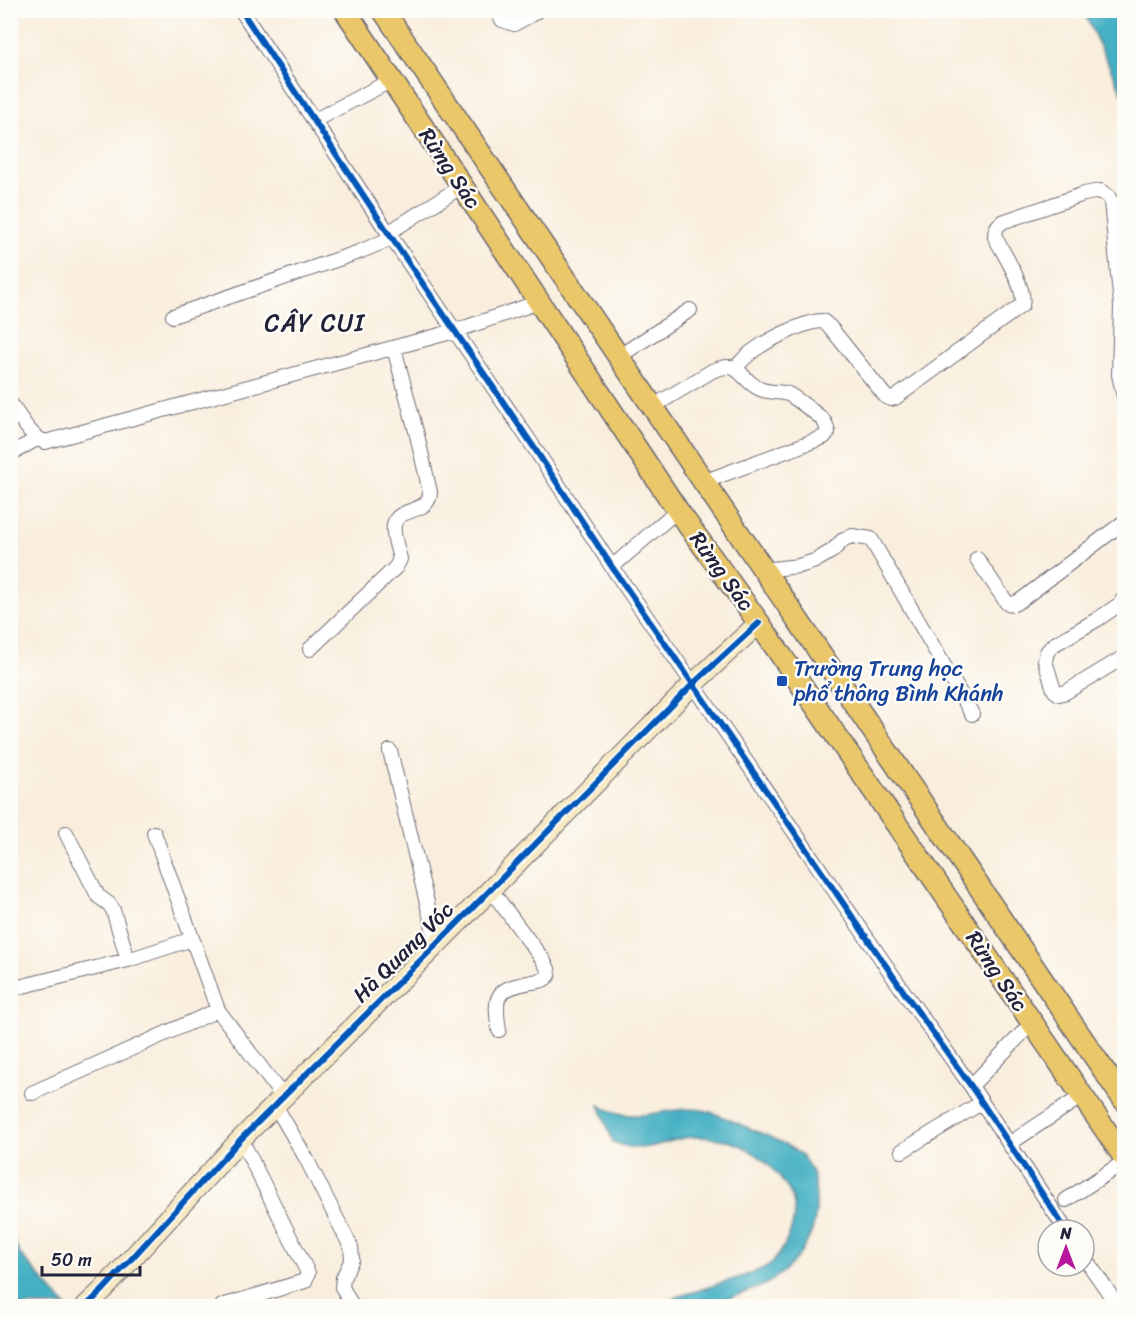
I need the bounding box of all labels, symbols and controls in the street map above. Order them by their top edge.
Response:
street label: Rừng Sác [408,119,492,217]
district label: CÂY CUI [264,302,366,344]
street label: Rừng Sác [679,522,765,620]
place label: Trường Trung học phổ thông Bình Khánh [793,649,1004,713]
marker: Trường Trung học phổ thông Bình Khánh [775,674,789,688]
street label: Hà Quang Vóc [343,892,463,1012]
street label: Rừng Sác [955,922,1039,1020]
north arrow [1036,1218,1096,1278]
text: N [1059,1219,1072,1248]
scale bar [42,1239,140,1277]
text: 50 m [51,1244,92,1276]

